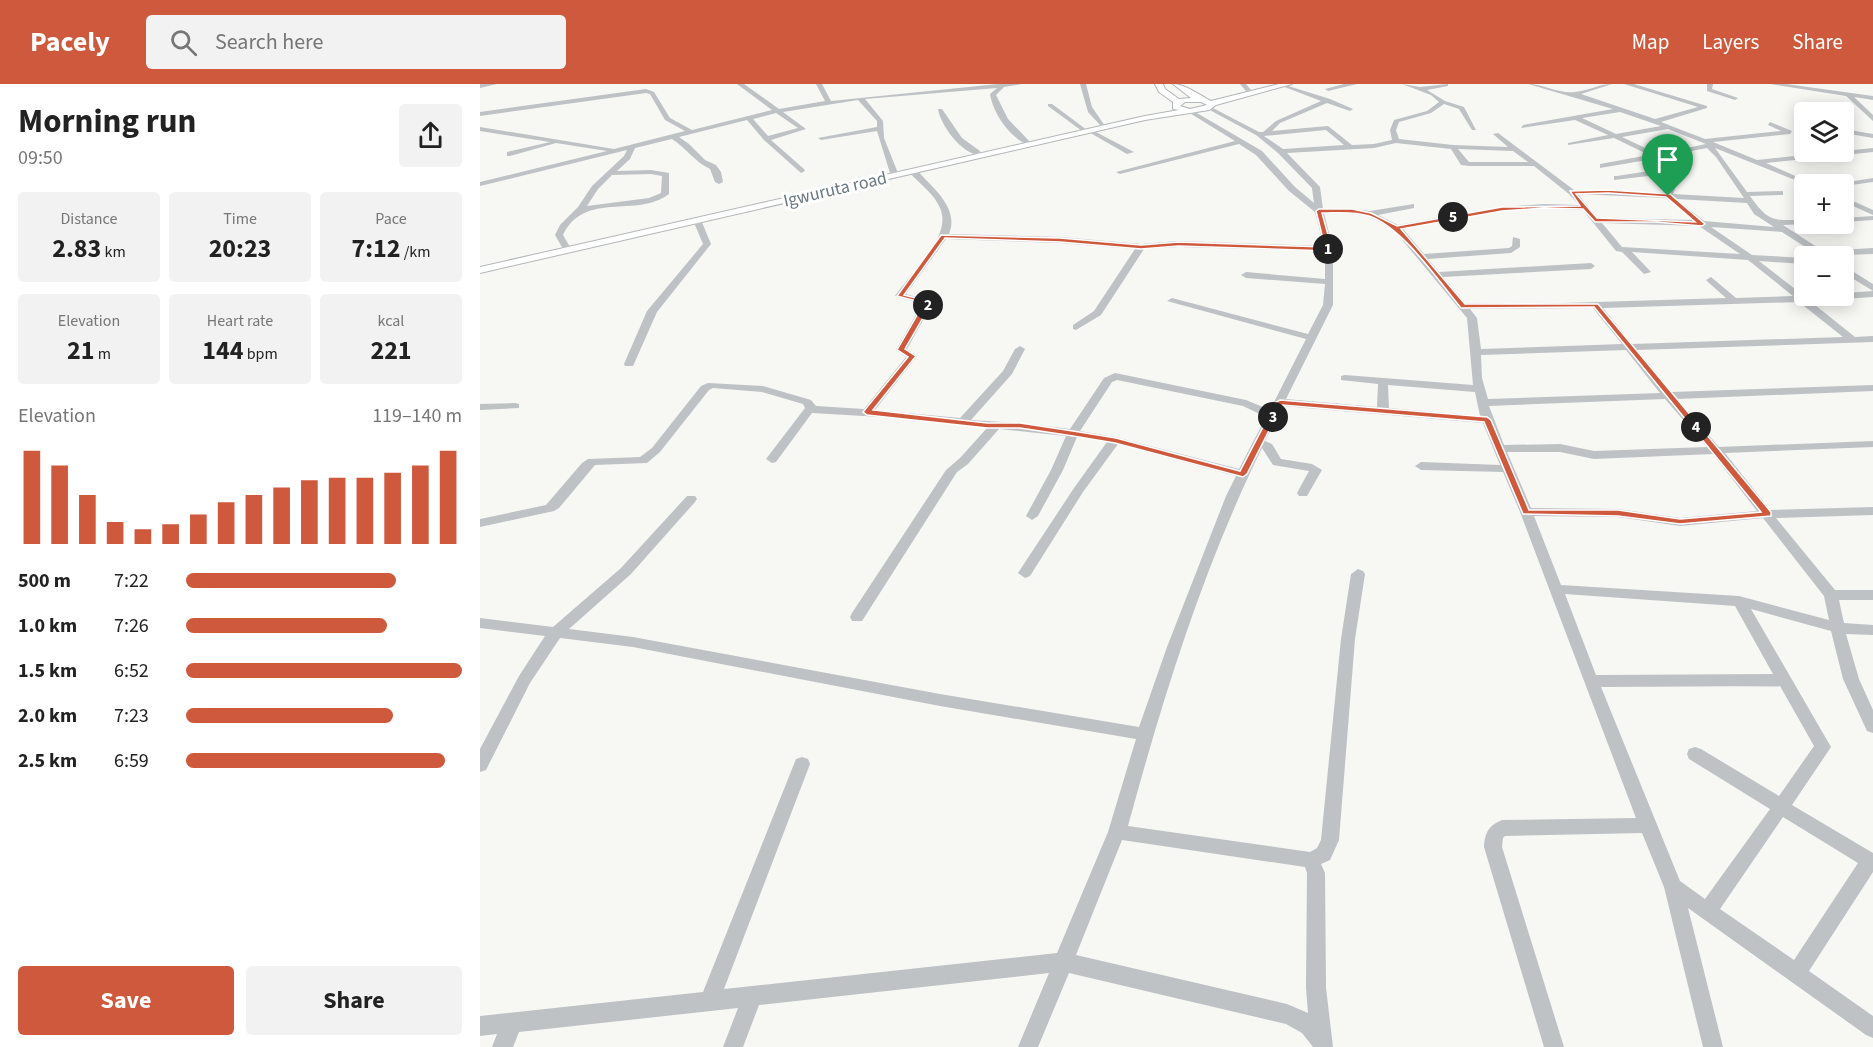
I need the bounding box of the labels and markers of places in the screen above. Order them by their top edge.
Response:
pin [1642,134,1693,196]
pin: 5 [1438,202,1468,232]
pin: 1 [1313,234,1343,264]
pin: 2 [913,290,943,320]
pin: 3 [1258,402,1288,432]
pin: 4 [1681,412,1711,442]

